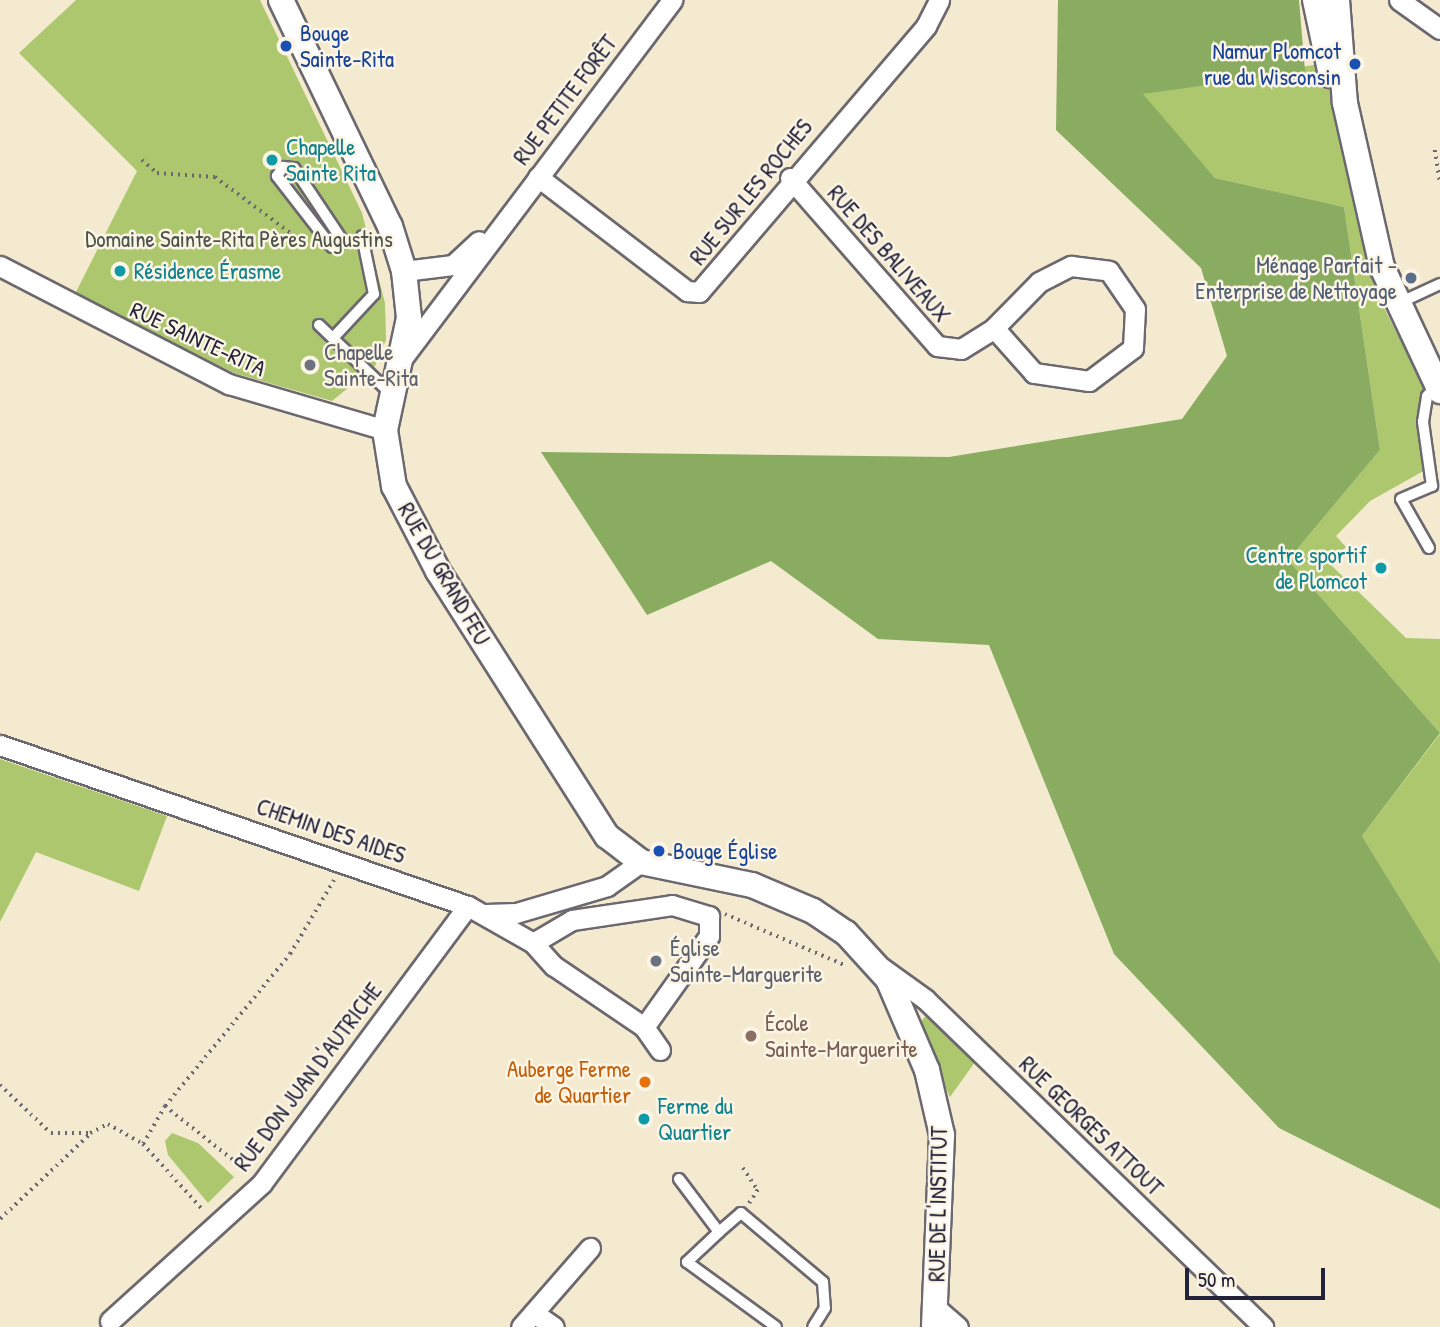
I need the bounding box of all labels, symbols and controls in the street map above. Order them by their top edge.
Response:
place label: Bouge Sainte-Rita [300,19,394,73]
street label: RUE PETITE FORÊT [507,30,623,170]
place label: Namur Plomcot rue du Wisconsin [1204,37,1341,91]
marker: Bouge Sainte-Rita [278,38,294,54]
marker: Namur Plomcot rue du Wisconsin [1347,56,1363,72]
street label: RUE SUR LES ROCHES [684,114,818,270]
place label: Chapelle Sainte Rita [286,133,376,187]
marker: Chapelle Sainte Rita [264,152,280,168]
street label: RUE DES BALIVEAUX [822,180,956,328]
park label: Domaine Sainte-Rita Pères Augustins [85,225,393,253]
place label: Ménage Parfait - Enterprise de Nettoyage [1195,251,1397,305]
place label: Résidence Érasme [134,257,281,285]
marker: Résidence Érasme [112,263,128,279]
marker: Ménage Parfait - Enterprise de Nettoyage [1403,270,1419,286]
street label: RUE SAINTE-RITA [126,296,270,382]
place label: Chapelle Sainte-Rita [324,338,418,392]
marker: Chapelle Sainte-Rita [302,357,318,373]
street label: RUE DU GRAND FEU [392,498,496,650]
place label: Centre sportif de Plomcot [1245,541,1367,595]
marker: Centre sportif de Plomcot [1373,560,1389,576]
street label: CHEMIN DES AIDES [253,793,409,869]
place label: Bouge Église [673,837,777,865]
marker: Bouge Église [651,843,667,859]
place label: Église Sainte-Marguerite [670,934,823,988]
marker: Église Sainte-Marguerite [648,953,664,969]
street label: RUE DON JUAN D'AUTRICHE [228,977,388,1177]
place label: École Sainte-Marguerite [765,1009,918,1063]
marker: École Sainte-Marguerite [743,1028,759,1044]
street label: RUE GEORGES ATTOUT [1013,1050,1169,1202]
place label: Auberge Ferme de Quartier [507,1055,631,1109]
marker: Auberge Ferme de Quartier [637,1074,653,1090]
place label: Ferme du Quartier [658,1092,733,1146]
marker: Ferme du Quartier [636,1111,652,1127]
street label: RUE DE L'INSTITUT [923,1126,953,1282]
scale bar [1188,1254,1328,1298]
text: 50 m [1198,1265,1235,1294]

